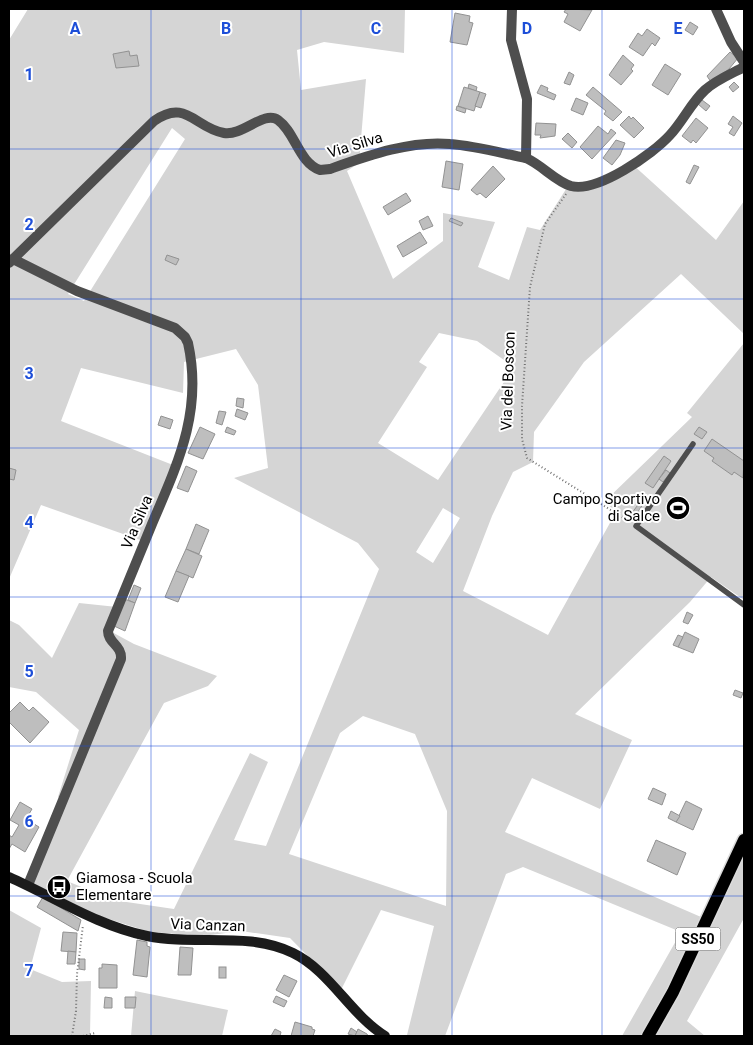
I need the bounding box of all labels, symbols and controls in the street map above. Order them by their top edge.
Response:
text: A [70,19,81,38]
text: B [221,19,231,38]
text: C [371,19,381,38]
text: D [522,19,532,38]
text: E [674,19,683,38]
text: 1 [24,65,34,84]
street label: Via Silva [325,128,385,162]
text: 2 [24,215,34,234]
street label: Via del Boscon [497,331,519,431]
text: 3 [24,364,34,383]
place label: Campo Sportivo di Salce [553,490,660,525]
street label: Via Silva [118,492,156,552]
sports icon: Campo Sportivo di Salce [665,495,691,521]
text: 4 [24,513,34,532]
text: 5 [24,662,34,681]
text: 6 [24,812,34,831]
place label: Giamosa - Scuola Elementare [76,869,193,904]
bus stop icon: Giamosa - Scuola Elementare [46,874,72,900]
street label: Via Canzan [170,915,246,935]
road number: SS50 [676,928,720,951]
text: 7 [24,961,34,980]

